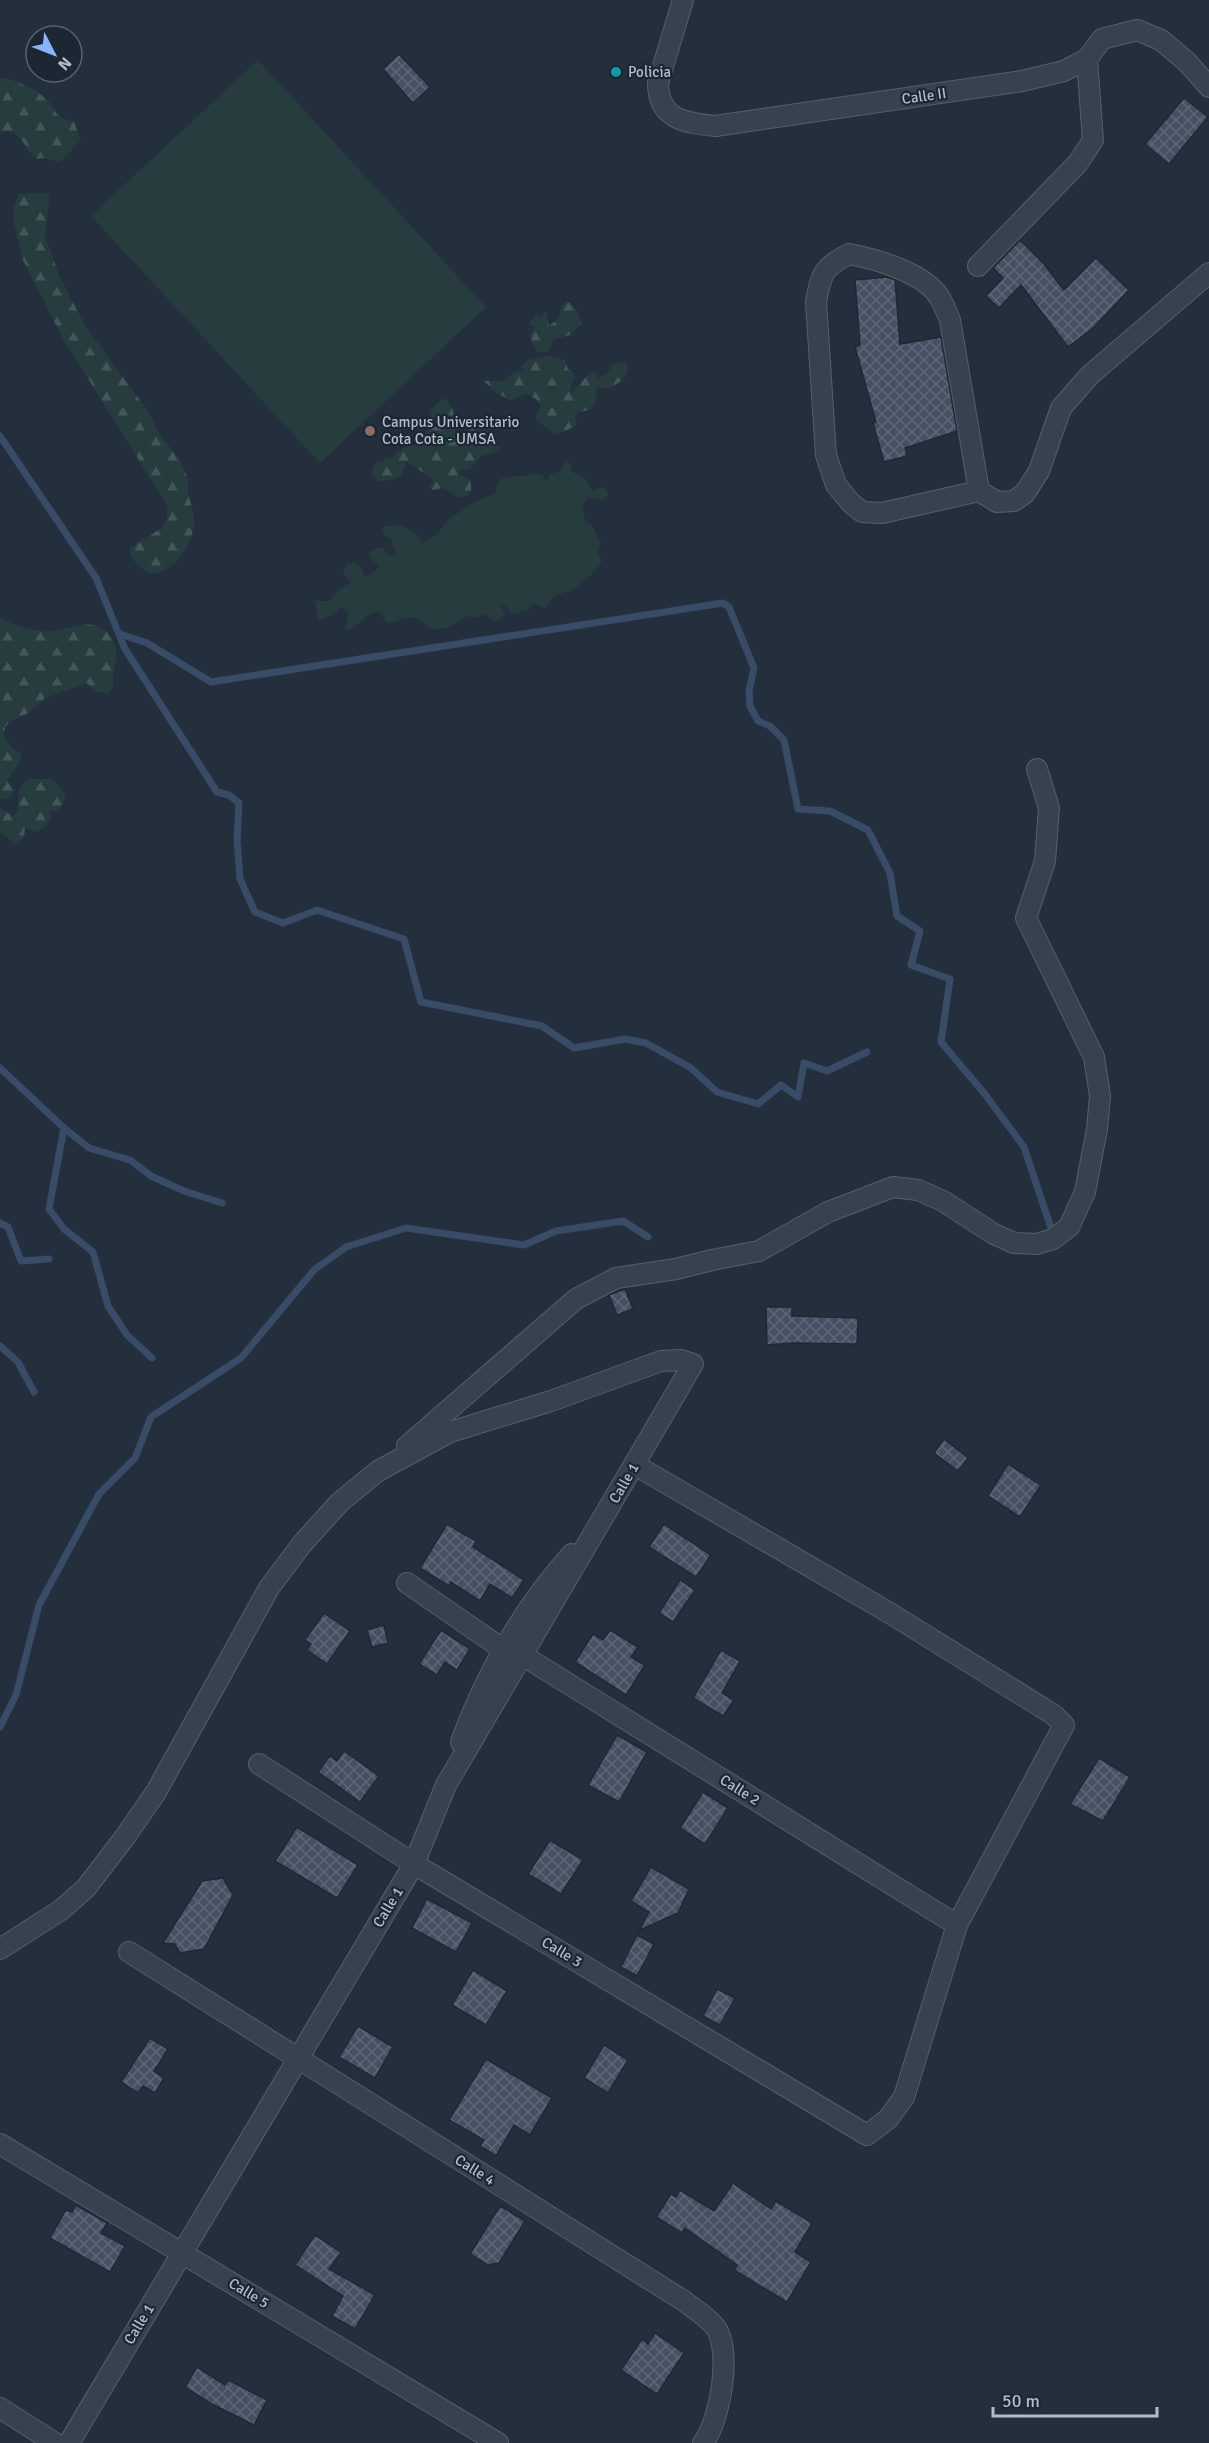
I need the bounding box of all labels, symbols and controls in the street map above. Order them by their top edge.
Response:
north arrow [24,24,84,84]
text: N [53,53,76,74]
place label: Policia [628,63,671,81]
marker: Policia [609,65,623,79]
street label: Calle II [901,84,947,108]
place label: Campus Universitario Cota Cota - UMSA [382,413,520,448]
marker: Campus Universitario Cota Cota - UMSA [363,424,377,438]
street label: Calle 1 [605,1459,643,1507]
street label: Calle 2 [717,1771,763,1809]
street label: Calle 1 [369,1884,407,1930]
street label: Calle 3 [539,1933,585,1971]
street label: Calle 4 [452,2151,498,2189]
street label: Calle 5 [226,2274,272,2312]
street label: Calle 1 [120,2301,158,2347]
scale bar [993,2380,1156,2418]
text: 50 m [1002,2390,1040,2412]

